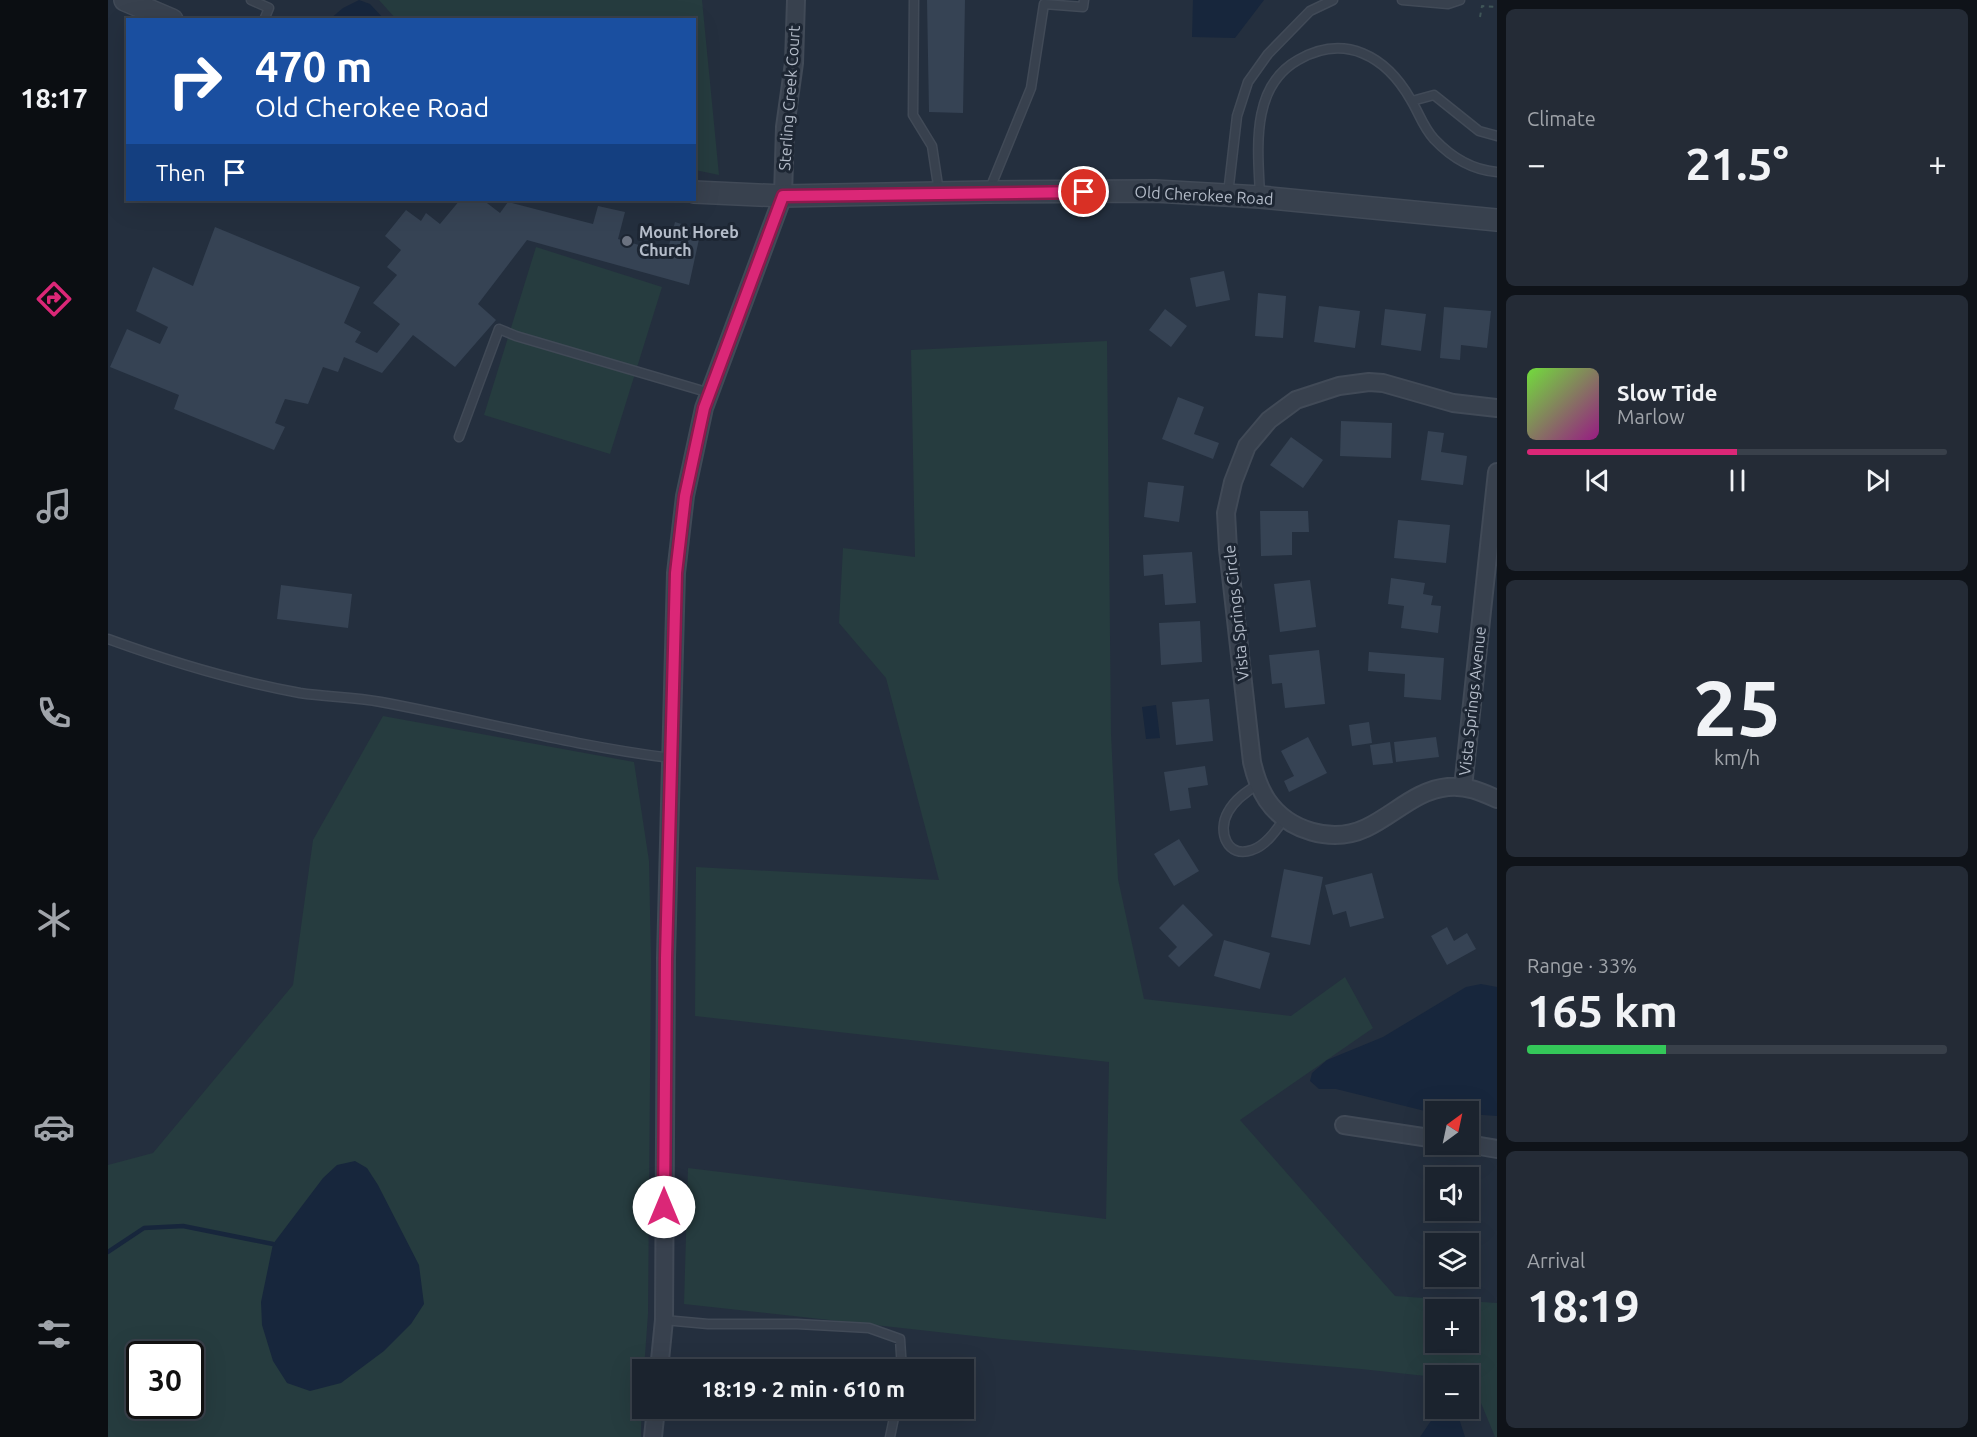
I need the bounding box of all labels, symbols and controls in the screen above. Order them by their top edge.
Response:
street label: Sterling Creek Court [775,24,803,171]
icon: right [156,42,234,120]
text: 470 m [255,43,372,90]
text: 18:17 [20,83,88,113]
text: Old Cherokee Road [255,92,489,122]
text: Climate [1527,107,1596,130]
text: 21.5° [1685,138,1789,189]
text: − [1527,145,1546,182]
text: + [1928,145,1947,182]
icon: arrive [218,156,251,189]
text: Then [156,160,206,185]
pin [1058,166,1109,217]
icon: arrive [1067,175,1100,208]
street label: Old Cherokee Road [1134,182,1274,208]
place label: Mount Horeb Church [639,223,739,259]
marker: Mount Horeb Church [620,234,634,248]
icon: directions [33,278,75,320]
text: Slow Tide [1617,380,1717,405]
text: Marlow [1617,405,1685,428]
icon: previous [1581,464,1614,497]
icon: pause [1721,464,1754,497]
icon: next [1861,464,1894,497]
icon: music [33,485,75,527]
street label: Vista Springs Circle [1220,544,1252,682]
street label: Vista Springs Avenue [1455,625,1489,777]
text: 25 [1693,663,1781,751]
icon: phone [33,692,75,734]
text: km/h [1714,746,1760,769]
icon: climate [33,899,75,941]
text: Range · 33% [1527,954,1637,977]
text: 165 km [1527,985,1678,1036]
north arrow [1425,1101,1479,1155]
map controls [1425,1101,1479,1419]
icon: car [33,1106,75,1148]
button: sound [1425,1167,1479,1221]
position arrow [632,1175,696,1239]
button: layers [1425,1233,1479,1287]
text: Arrival [1527,1249,1585,1272]
text: 18:19 [1527,1280,1640,1331]
button: + [1425,1299,1479,1353]
icon: filters [33,1313,75,1355]
speed limit sign: 30 [126,1341,204,1419]
button: − [1425,1365,1479,1419]
text: 18:19 · 2 min · 610 m [701,1376,905,1401]

